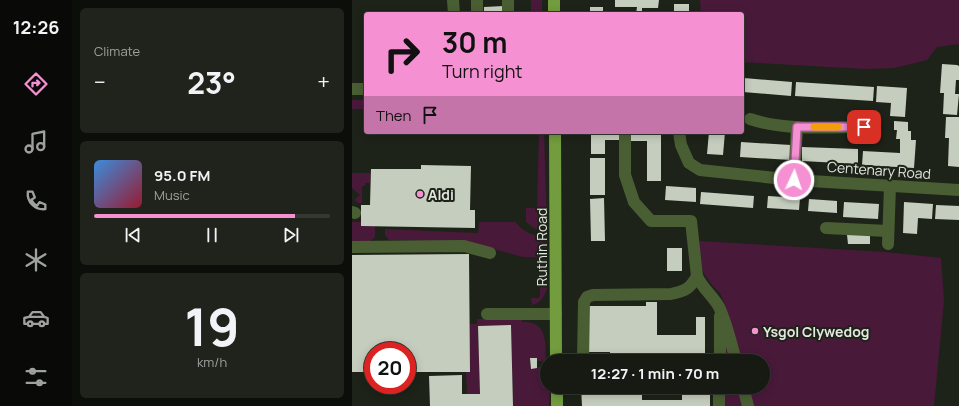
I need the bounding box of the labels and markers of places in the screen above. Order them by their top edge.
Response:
pin [847,110,881,144]
place label: Aldi [428,185,454,204]
marker: Aldi [415,189,425,199]
place label: Ysgol Clywedog [763,322,869,341]
marker: Ysgol Clywedog [750,326,760,336]

